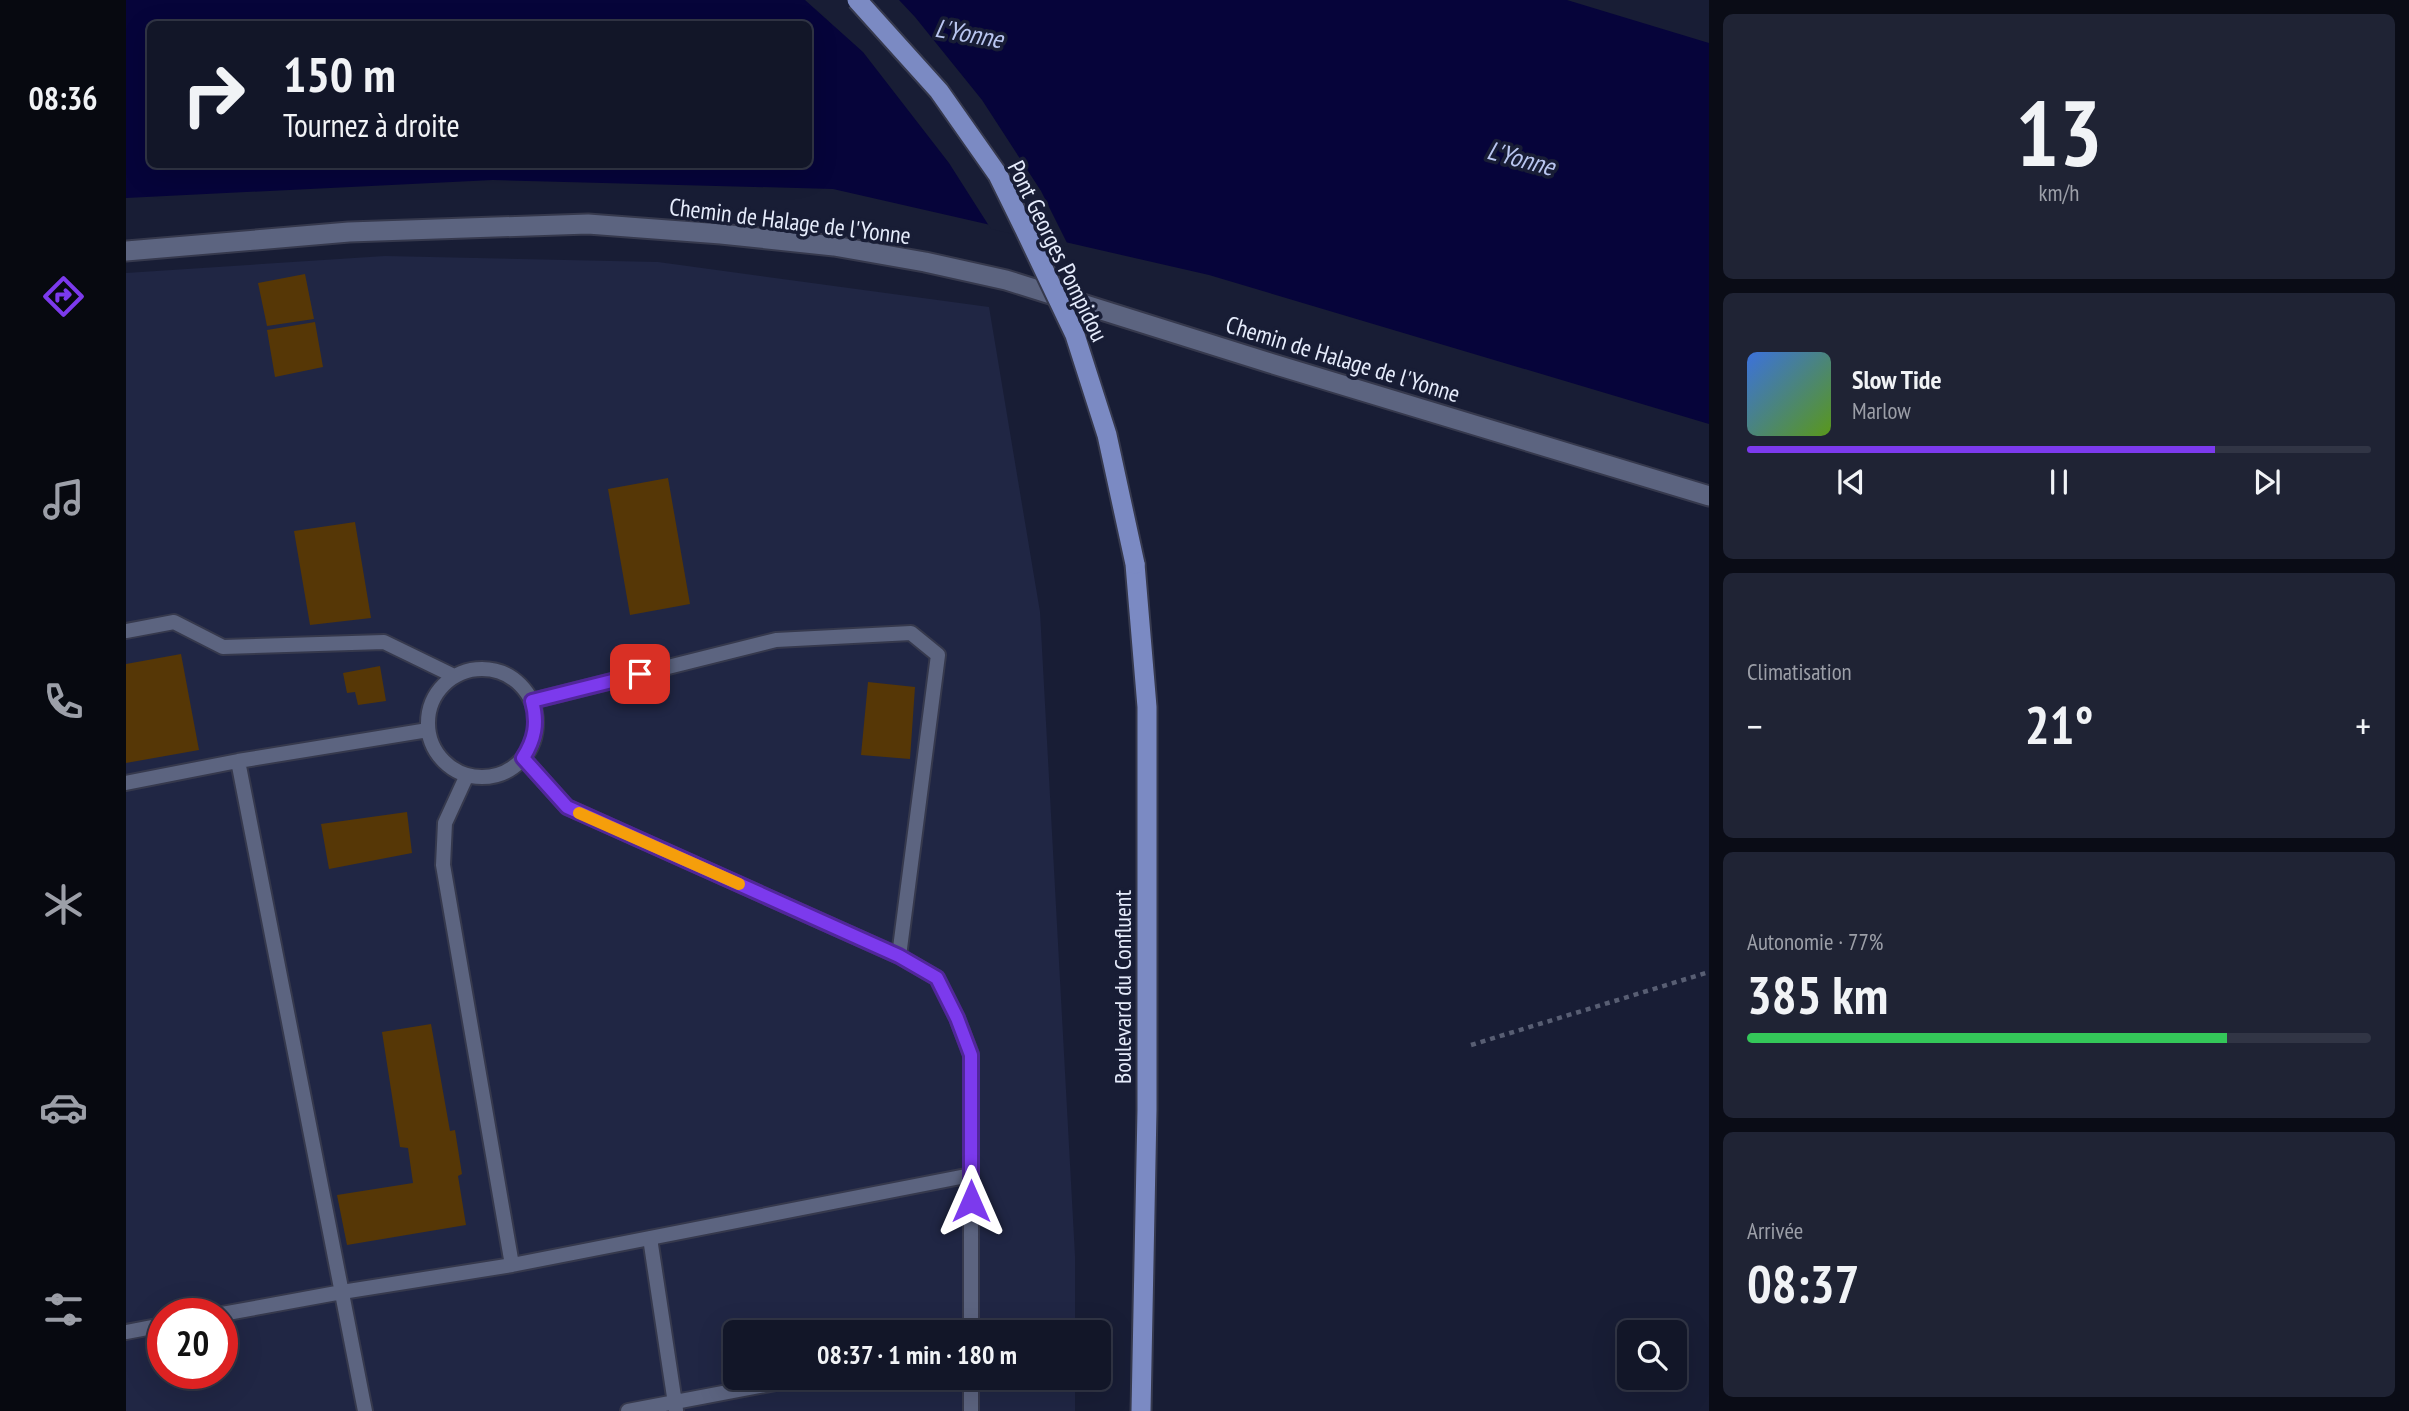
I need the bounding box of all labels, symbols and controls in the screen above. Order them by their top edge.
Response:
water label: L'Yonne [932,11,1008,56]
text: 150 m [283,42,396,106]
icon: right [168,49,259,140]
text: 13 [2016,73,2103,191]
text: 08:36 [28,77,98,119]
text: Tournez à droite [283,104,460,146]
water label: L'Yonne [1484,133,1560,183]
street label: Pont Georges Pompidou [1001,155,1115,347]
text: km/h [2039,178,2079,207]
street label: Chemin de Halage de l'Yonne [668,191,912,251]
icon: directions [39,272,88,321]
street label: Chemin de Halage de l'Yonne [1222,309,1464,409]
text: Slow Tide [1852,363,1942,396]
text: Marlow [1852,396,1911,425]
icon: previous [1832,463,1870,501]
icon: pause [2040,463,2078,501]
icon: next [2248,463,2286,501]
icon: music [39,475,88,524]
pin [610,644,670,704]
icon: arrive [621,655,659,693]
text: Climatisation [1747,657,1852,686]
icon: phone [39,677,88,726]
text: 21° [2025,691,2093,758]
text: − [1747,701,1763,750]
text: + [2355,701,2371,750]
icon: climate [39,880,88,929]
street label: Boulevard du Confluent [1107,890,1138,1084]
text: Autonomie · 77% [1747,927,1883,956]
text: 385 km [1747,961,1888,1028]
icon: car [39,1083,88,1132]
position arrow [934,1164,1008,1238]
text: Arrivée [1747,1216,1803,1245]
text: 08:37 [1747,1250,1859,1317]
icon: filters [39,1285,88,1334]
speed limit sign: 20 [147,1298,238,1389]
map controls [1617,1320,1687,1390]
button: search [1617,1320,1687,1390]
text: 08:37 · 1 min · 180 m [817,1338,1017,1371]

